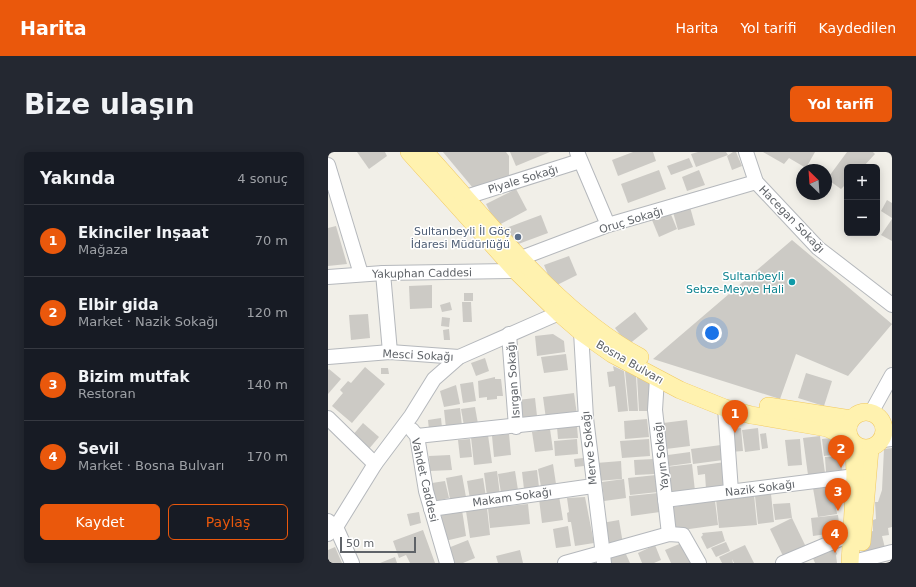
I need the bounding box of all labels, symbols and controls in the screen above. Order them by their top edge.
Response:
text: Harita [20,17,87,39]
text: Harita [676,20,718,36]
text: Yol tarifi [740,20,797,36]
text: Kaydedilen [819,20,896,36]
button: Yol tarifi [790,86,892,122]
text: Bize ulaşın [24,88,195,121]
street label: Piyale Sokağı [486,163,560,196]
north arrow [796,164,832,200]
map controls [844,164,880,236]
button: + [844,164,880,200]
text: Yakında [40,168,115,188]
text: 4 sonuç [237,171,288,186]
street label: Hacegan Sokağı [756,183,827,256]
button: − [844,200,880,236]
street label: Oruç Sokağı [598,205,665,236]
text: Ekinciler Inşaat [78,224,209,242]
place label: Sultanbeyli İl Göç İdaresi Müdürlüğü [411,225,510,251]
marker: Sultanbeyli İl Göç İdaresi Müdürlüğü [513,232,523,242]
text: 1 [48,233,58,248]
text: 70 m [255,233,288,248]
text: Mağaza [78,242,128,257]
street label: Yakuphan Caddesi [371,266,472,281]
place label: Sultanbeyli Sebze-Meyve Hali [686,270,784,296]
marker: Sultanbeyli Sebze-Meyve Hali [787,277,797,287]
text: Elbir gida [78,296,159,314]
text: 2 [48,305,58,320]
text: 120 m [246,305,288,320]
text: Market · Nazik Sokağı [78,314,218,329]
your location [702,323,722,343]
street label: Bosna Bulvarı [594,338,666,387]
street label: Isırgan Sokağı [504,341,523,419]
street label: Mesci Sokağı [382,347,454,364]
text: Bizim mutfak [78,368,189,386]
text: 3 [48,377,58,392]
text: 140 m [246,377,288,392]
text: Restoran [78,386,136,401]
pin: 1 [722,400,748,433]
street label: Merve Sokağı [579,410,600,486]
street label: Yayın Sokağı [651,421,672,492]
pin: 2 [828,435,854,468]
street label: Vahdet Caddesi [409,437,441,523]
text: Sevil [78,440,119,458]
text: 4 [48,449,58,464]
text: 170 m [246,449,288,464]
text: Market · Bosna Bulvarı [78,458,224,473]
street label: Nazik Sokağı [724,478,796,499]
pin: 3 [825,478,851,511]
street label: Makam Sokağı [472,485,553,510]
button: Kaydet [40,504,160,540]
button: Paylaş [168,504,288,540]
pin: 4 [822,520,848,553]
scale bar [340,535,416,554]
text: 50 m [346,537,374,550]

